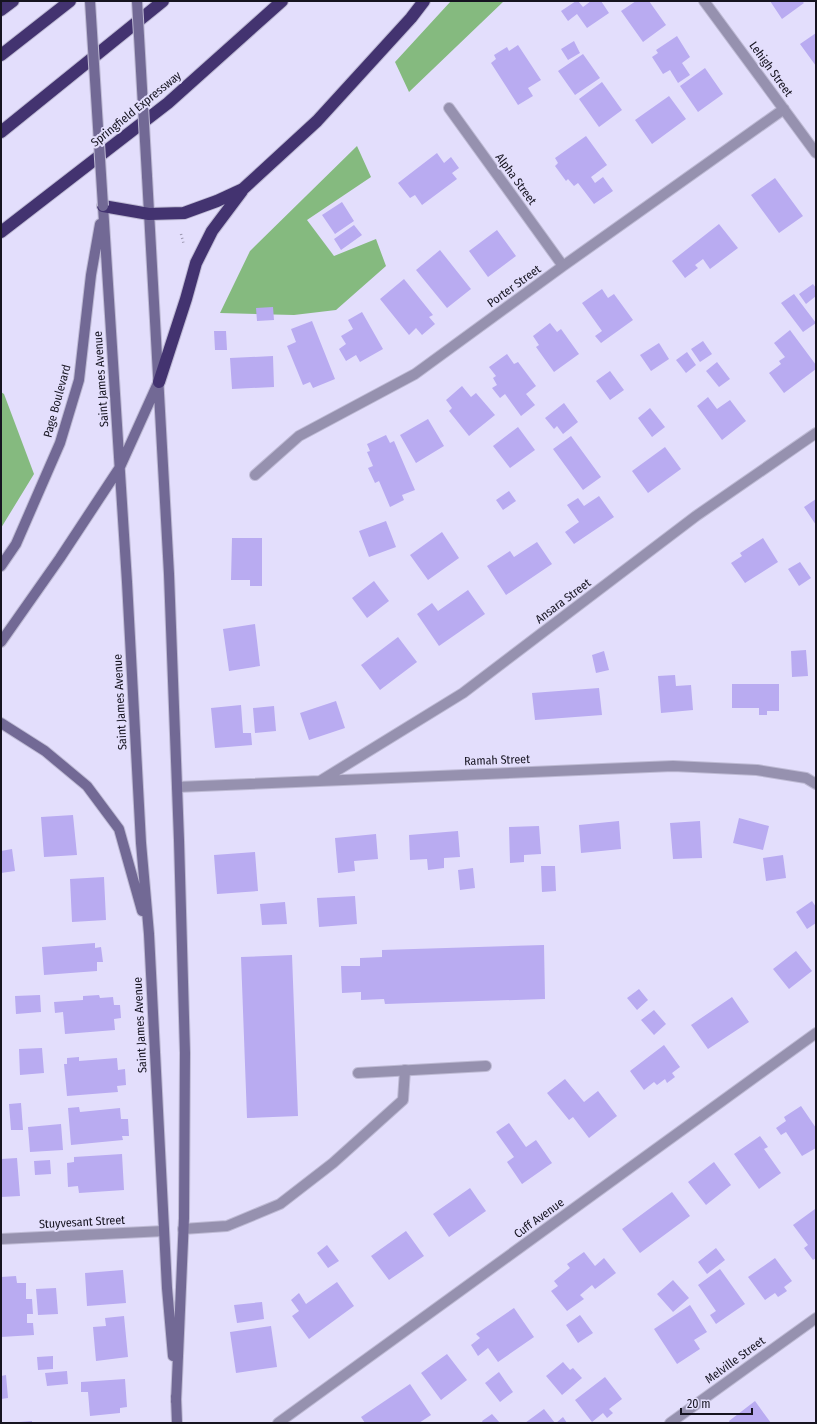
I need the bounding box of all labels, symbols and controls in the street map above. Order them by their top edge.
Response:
street label: Lehigh Street [746,39,796,99]
street label: Springfield Expressway [88,68,184,150]
street label: Alpha Street [493,150,539,208]
street label: Porter Street [485,262,543,310]
street label: Saint James Avenue [91,330,111,427]
street label: Page Boulevard [41,363,73,439]
street label: Ansara Street [533,576,593,626]
street label: Saint James Avenue [110,654,130,750]
street label: Ramah Street [464,752,530,768]
street label: Saint James Avenue [130,977,150,1073]
street label: Cuff Avenue [511,1195,567,1241]
street label: Stuyvesant Street [39,1213,125,1231]
street label: Melville Street [702,1334,768,1386]
scale bar [681,1390,752,1416]
text: 20 m [687,1397,711,1411]

